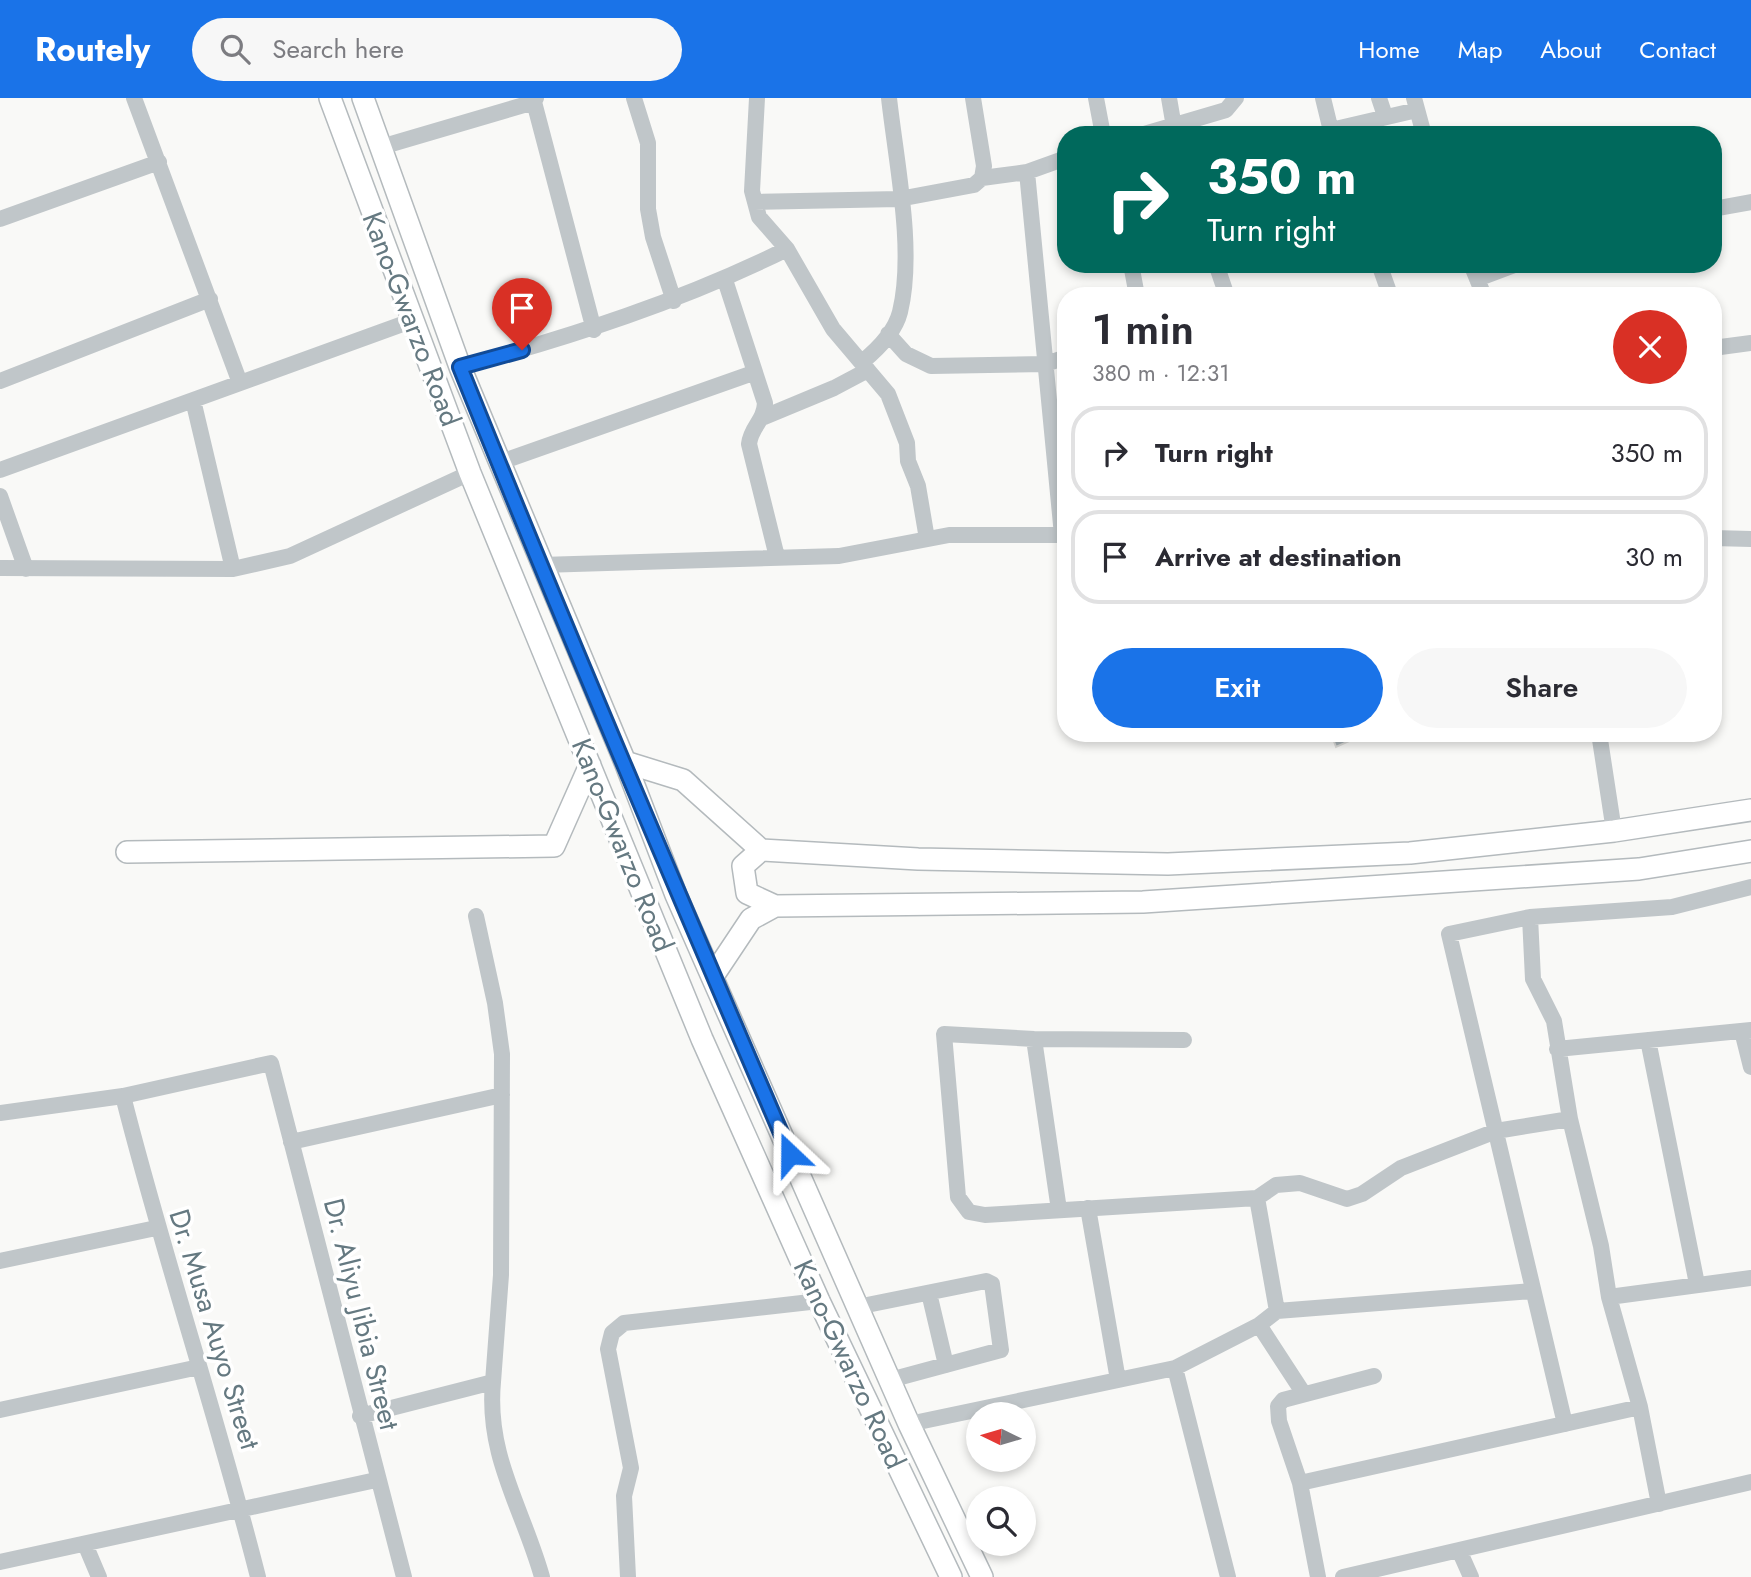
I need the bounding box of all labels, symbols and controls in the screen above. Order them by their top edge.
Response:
search box [192,18,682,81]
text: Routely [35,26,150,73]
icon: search [216,30,254,68]
text: Search here [272,30,404,68]
text: Home [1358,32,1420,67]
text: Map [1458,32,1502,67]
text: About [1540,32,1601,67]
text: Contact [1639,32,1716,67]
text: 350 m [1207,142,1356,212]
icon: right [1092,154,1183,245]
street label: Kano-Gwarzo Road [352,206,471,432]
text: Turn right [1207,207,1336,253]
pin [492,278,552,350]
icon: arrive [503,289,541,327]
text: 1 min [1092,299,1194,360]
button: close [1613,310,1687,384]
text: 380 m · 12:31 [1092,356,1230,390]
icon: right [1096,434,1134,472]
text: Turn right [1155,434,1273,472]
text: 350 m [1610,434,1683,472]
icon: arrive [1096,538,1134,576]
text: Arrive at destination [1155,538,1402,576]
text: 30 m [1625,538,1683,576]
button: Exit [1092,648,1383,728]
button: Share [1397,648,1687,728]
street label: Kano-Gwarzo Road [561,732,684,958]
position arrow [753,1117,827,1191]
street label: Dr. Aliyu Jibia Street [313,1194,410,1434]
street label: Dr. Musa Auyo Street [158,1204,271,1455]
street label: Kano-Gwarzo Road [783,1253,916,1476]
north arrow [966,1402,1036,1472]
map controls [966,1402,1036,1556]
button: search [966,1486,1036,1556]

